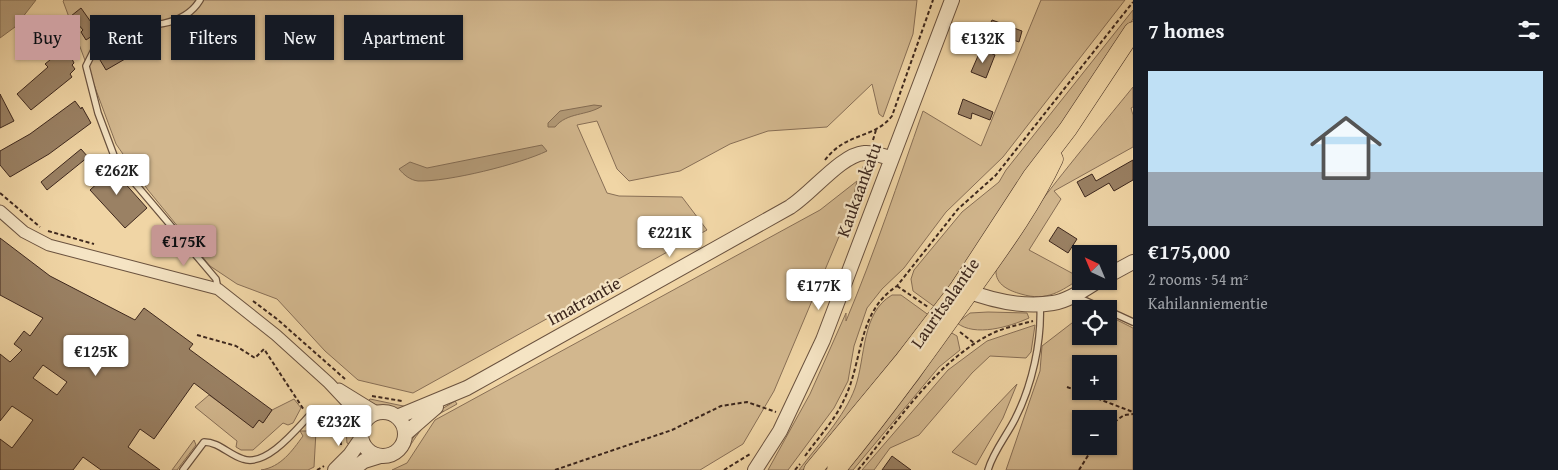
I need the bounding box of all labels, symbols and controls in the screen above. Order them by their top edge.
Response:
chip: Buy [15,15,80,60]
chip: Rent [90,15,161,60]
chip: Filters [171,15,255,60]
chip: New [265,15,334,60]
chip: Apartment [344,15,463,60]
text: 7 homes [1148,15,1224,46]
icon: filters [1515,16,1543,44]
pin: €132K [948,22,1018,64]
text: €132K [961,26,1005,50]
icon: home [1301,103,1391,193]
street label: Kaukaankatu [829,138,888,241]
pin: €262K [82,154,152,196]
text: €262K [95,158,139,182]
pin: €221K [635,216,705,258]
text: €221K [648,220,692,244]
pin: €175K [149,224,219,267]
text: €175K [162,229,206,253]
text: €175,000 [1148,236,1230,267]
north arrow [1072,245,1118,290]
map controls [1072,245,1117,455]
street label: Lauritsalantie [903,252,986,353]
text: 2 rooms · 54 m² [1148,267,1248,291]
pin: €177K [784,268,854,311]
street label: Imatrantie [542,269,626,332]
text: €177K [797,273,841,297]
text: Kahilanniementie [1148,291,1268,315]
button: locate [1072,300,1117,345]
pin: €125K [61,334,131,377]
text: €125K [74,339,118,363]
button: + [1072,355,1117,400]
pin: €232K [304,404,374,447]
text: €232K [317,409,361,433]
button: − [1072,410,1117,455]

